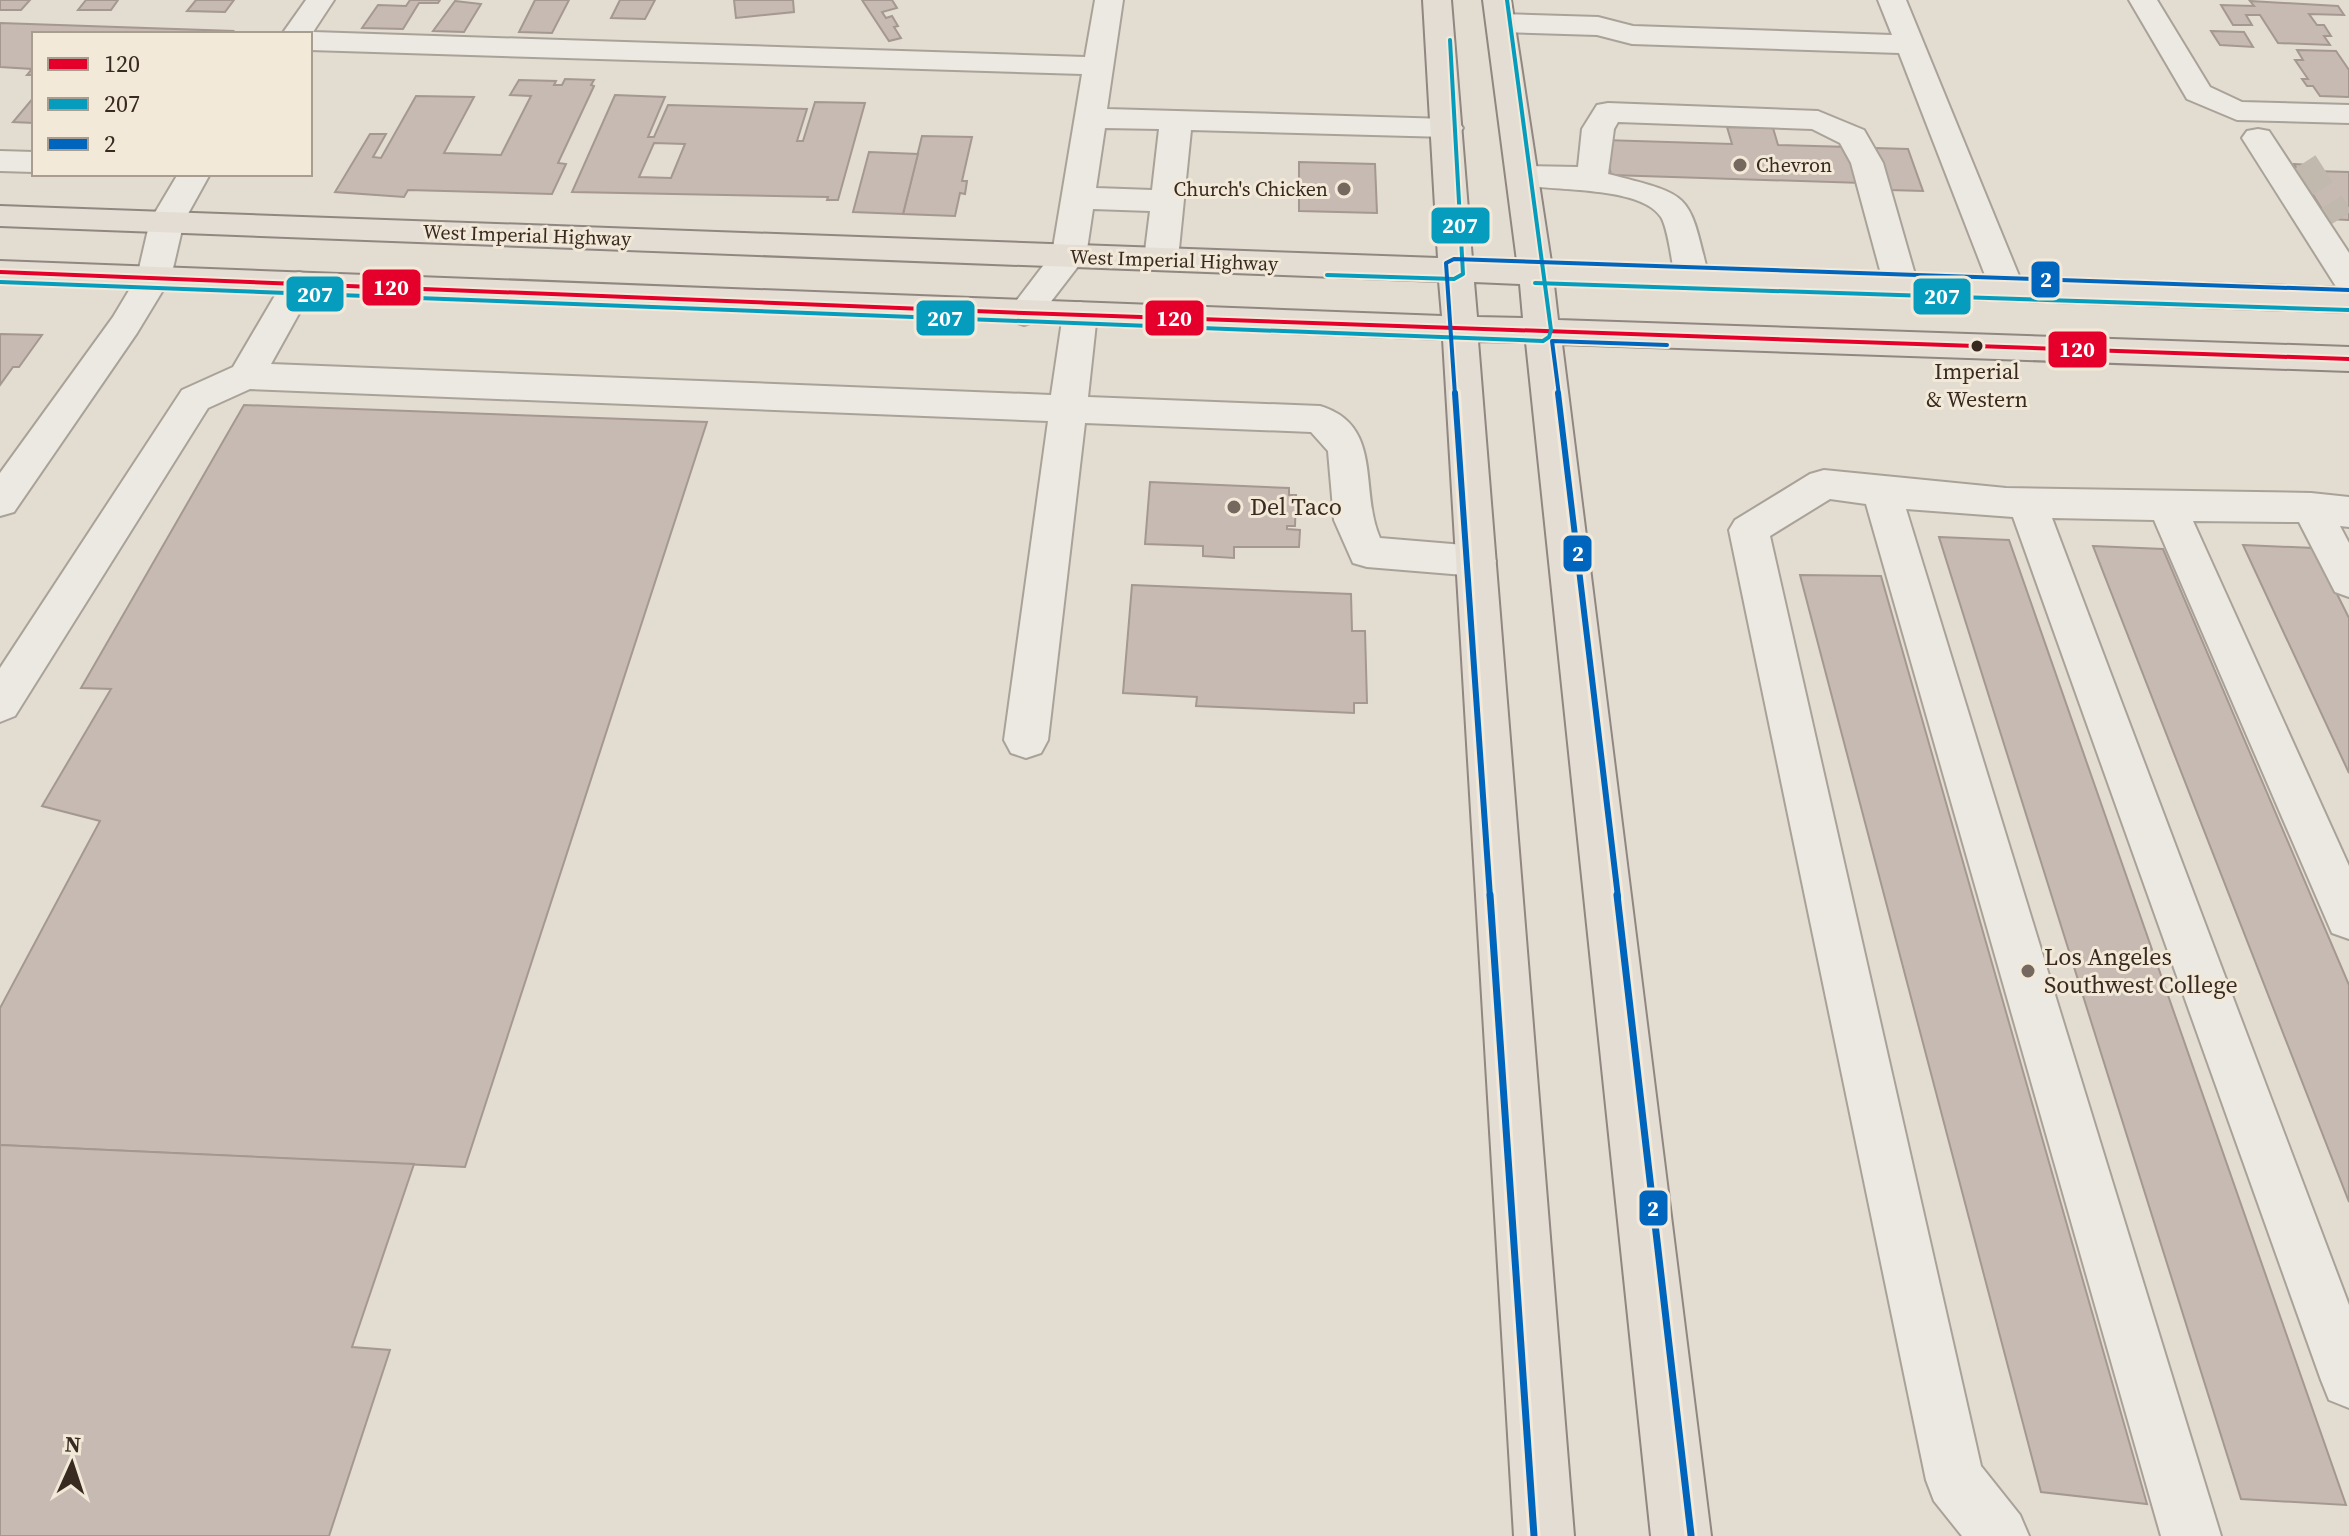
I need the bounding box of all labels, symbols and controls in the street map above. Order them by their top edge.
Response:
legend [32,32,312,176]
text: 120 [104,47,140,80]
text: 207 [104,87,140,120]
text: 2 [104,127,116,160]
place label: Chevron [1756,151,1832,179]
marker: Chevron [1731,156,1749,174]
place label: Church's Chicken [1174,175,1328,203]
marker: Church's Chicken [1335,180,1353,198]
line badge: 207 [1430,206,1491,245]
text: 207 [1442,210,1478,240]
street label: West Imperial Highway [422,217,632,253]
street label: West Imperial Highway [1069,242,1279,278]
line badge: 2 [2030,260,2061,299]
text: 2 [2040,264,2052,294]
line badge: 120 [361,268,422,307]
text: 120 [373,272,409,302]
line badge: 207 [285,275,345,313]
line badge: 207 [1912,277,1972,316]
text: 207 [297,279,333,309]
text: 207 [1924,281,1960,311]
line badge: 207 [915,299,976,337]
line badge: 120 [1144,299,1205,337]
text: 207 [927,303,963,333]
text: 120 [1156,303,1192,333]
line badge: 120 [2047,330,2108,369]
text: 120 [2059,334,2095,364]
marker: Imperial & Western [1969,338,1985,354]
place label: Imperial & Western [1926,356,2028,414]
place label: Del Taco [1250,490,1342,523]
marker: Del Taco [1225,498,1243,516]
line badge: 2 [1562,534,1593,573]
text: 2 [1572,538,1584,568]
place label: Los Angeles Southwest College [2044,940,2238,1001]
marker: Los Angeles Southwest College [2019,962,2037,980]
line badge: 2 [1638,1189,1669,1227]
text: 2 [1647,1193,1659,1223]
north arrow [32,1424,112,1504]
text: N [64,1429,82,1459]

